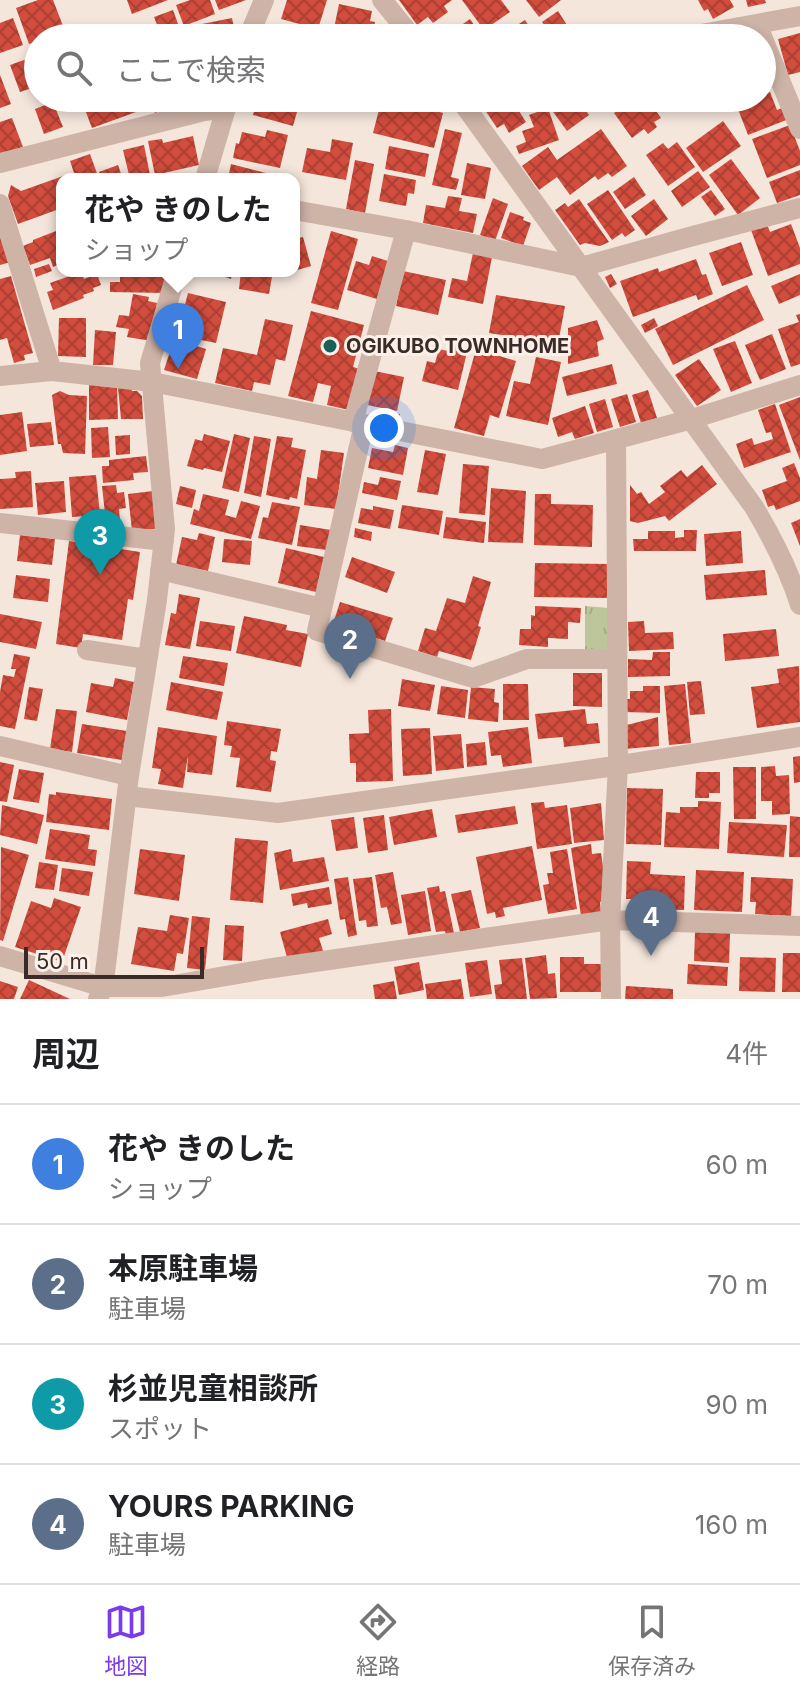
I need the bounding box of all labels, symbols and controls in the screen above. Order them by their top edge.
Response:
search box [24,24,776,112]
icon: search [52,46,96,90]
text: ここで検索 [116,52,266,88]
popup [56,173,300,277]
text: 花や きのした [84,191,272,227]
text: ショップ [84,234,188,265]
pin: 1 [152,303,204,369]
place label: OGIKUBO TOWNHOME [346,334,569,358]
marker: OGIKUBO TOWNHOME [321,337,339,355]
your location [364,408,404,448]
pin: 3 [74,509,126,575]
pin: 2 [324,613,376,679]
pin: 4 [625,890,677,956]
scale bar [24,943,204,979]
text: 50 m [36,948,89,974]
text: 周辺 [32,1033,100,1074]
text: 4件 [725,1038,768,1069]
text: 花や きのした [108,1130,295,1166]
text: 1 [52,1149,64,1180]
text: 60 m [705,1149,768,1180]
text: ショップ [108,1173,212,1204]
text: 本原駐車場 [108,1250,258,1286]
text: 2 [50,1269,66,1300]
text: 70 m [707,1269,768,1300]
text: 駐車場 [108,1293,186,1324]
text: 杉並児童相談所 [108,1370,318,1406]
text: 3 [50,1389,66,1420]
text: 90 m [705,1389,768,1420]
text: スポット [108,1413,212,1444]
text: YOURS PARKING [108,1488,355,1524]
text: 4 [49,1509,67,1540]
text: 160 m [695,1509,768,1540]
text: 駐車場 [108,1529,186,1560]
tab: 地図 [104,1600,148,1680]
tab: 経路 [356,1600,400,1680]
tab: 保存済み [608,1600,696,1680]

